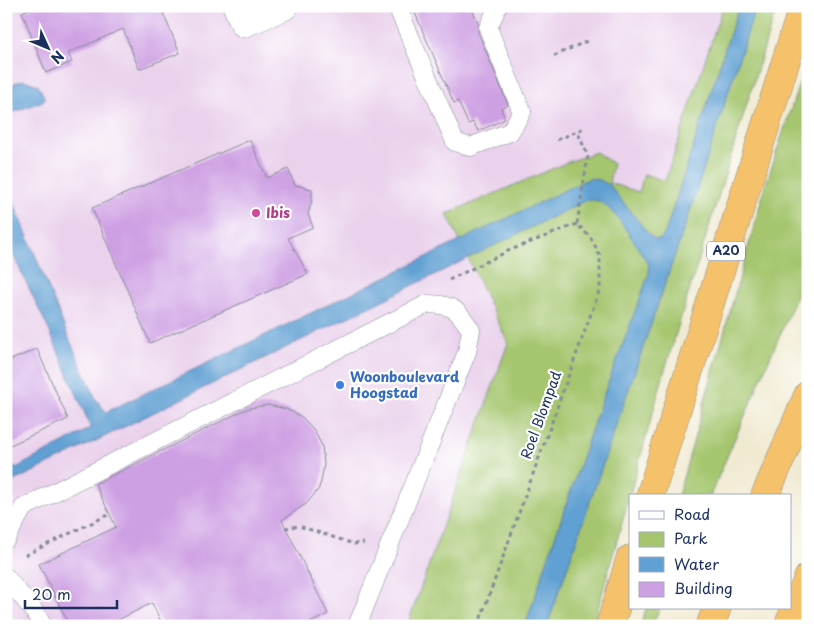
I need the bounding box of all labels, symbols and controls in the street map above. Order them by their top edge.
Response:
north arrow [22,22,72,72]
text: N [46,46,69,69]
place label: Ibis [266,202,290,223]
marker: Ibis [250,207,262,219]
road number: A20 [707,242,745,260]
place label: Woonboulevard Hoogstad [350,366,460,403]
street label: Roel Blompad [515,367,566,462]
marker: Woonboulevard Hoogstad [334,379,346,391]
legend [629,494,792,610]
text: Road [674,502,710,525]
text: Park [674,526,708,549]
text: Water [674,552,719,575]
text: Building [674,576,733,599]
scale bar [25,577,118,609]
text: 20 m [32,582,71,605]

